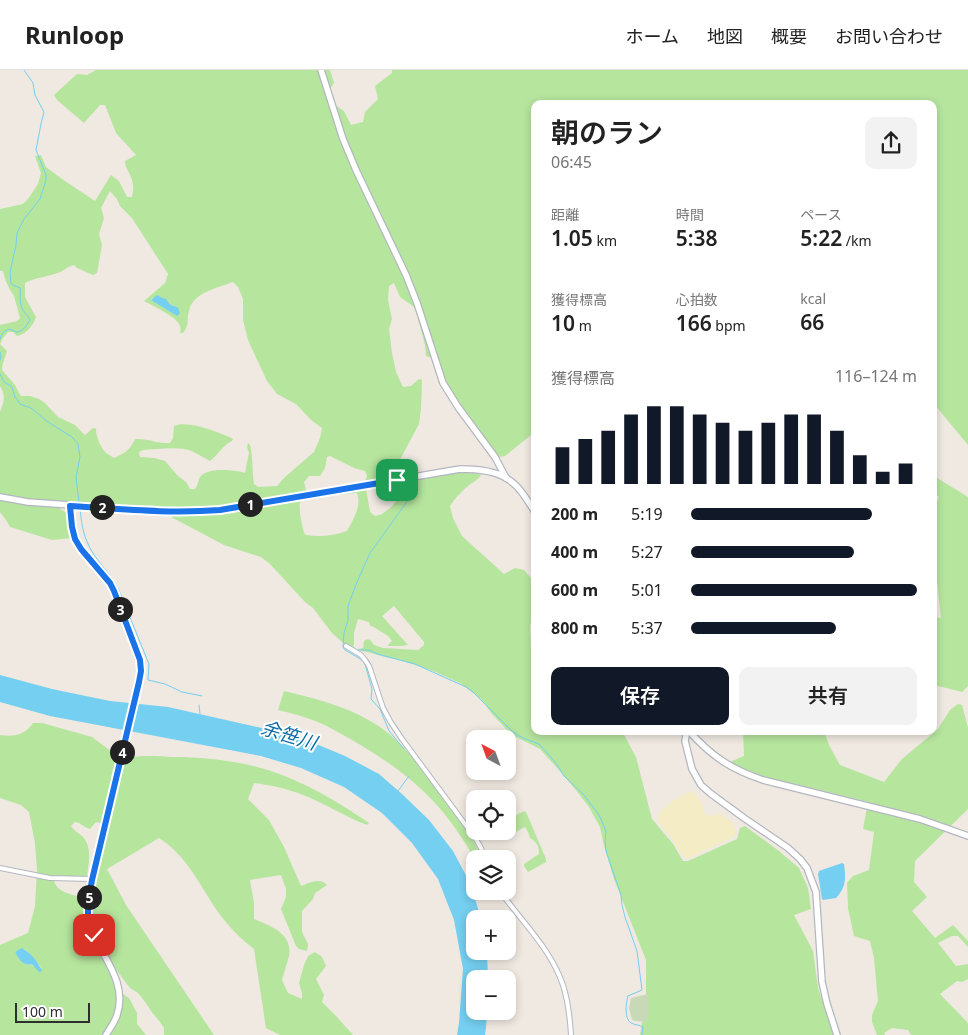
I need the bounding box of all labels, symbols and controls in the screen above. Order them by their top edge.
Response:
text: Runloop [25,18,124,51]
text: ホーム [626,24,679,48]
text: 地図 [707,24,743,48]
text: 概要 [771,24,807,48]
text: お問い合わせ [835,24,943,48]
text: 朝のラン [551,113,663,151]
button: share [865,117,917,169]
text: 06:45 [551,151,592,173]
text: 距離 [551,205,579,224]
text: 時間 [676,205,704,224]
text: ペース [800,205,842,224]
text: 1.05 [551,224,593,252]
text: 5:38 [676,224,718,252]
text: 5:22 [800,224,842,252]
text: km [593,231,617,250]
text: /km [842,231,872,250]
text: kcal [800,289,826,308]
text: 獲得標高 [551,290,607,309]
text: 心拍数 [676,290,718,309]
text: 66 [800,308,824,336]
text: 10 [551,309,575,337]
text: 166 [676,309,712,337]
text: m [575,316,592,335]
text: bpm [712,316,746,335]
text: 116–124 m [835,365,917,387]
text: 獲得標高 [551,367,615,389]
pin [376,459,418,501]
icon: arrive [383,466,411,494]
pin: 1 [238,492,262,516]
pin: 2 [90,494,114,520]
text: 1 [246,495,255,514]
text: 2 [98,498,107,517]
text: 200 m [551,503,598,525]
text: 5:19 [631,503,663,525]
text: 400 m [551,541,598,563]
text: 5:27 [631,541,663,563]
text: 600 m [551,579,598,601]
text: 5:01 [631,579,663,601]
pin: 3 [108,596,132,622]
text: 3 [116,600,125,619]
text: 800 m [551,617,598,639]
text: 5:37 [631,617,663,639]
button: 保存 [551,667,729,725]
button: 共有 [739,667,917,725]
water label: 余笹川 [258,714,322,756]
north arrow [466,730,516,780]
map controls [466,730,516,1020]
pin: 4 [110,740,134,764]
text: 4 [118,743,127,762]
button: locate [466,790,516,840]
button: layers [466,850,516,900]
pin: 5 [76,884,102,910]
text: 5 [85,888,94,907]
button: + [466,910,516,960]
pin [73,914,115,956]
icon: check [80,921,108,949]
button: − [466,970,516,1020]
scale bar [15,1000,90,1023]
text: 100 m [22,1002,63,1021]

